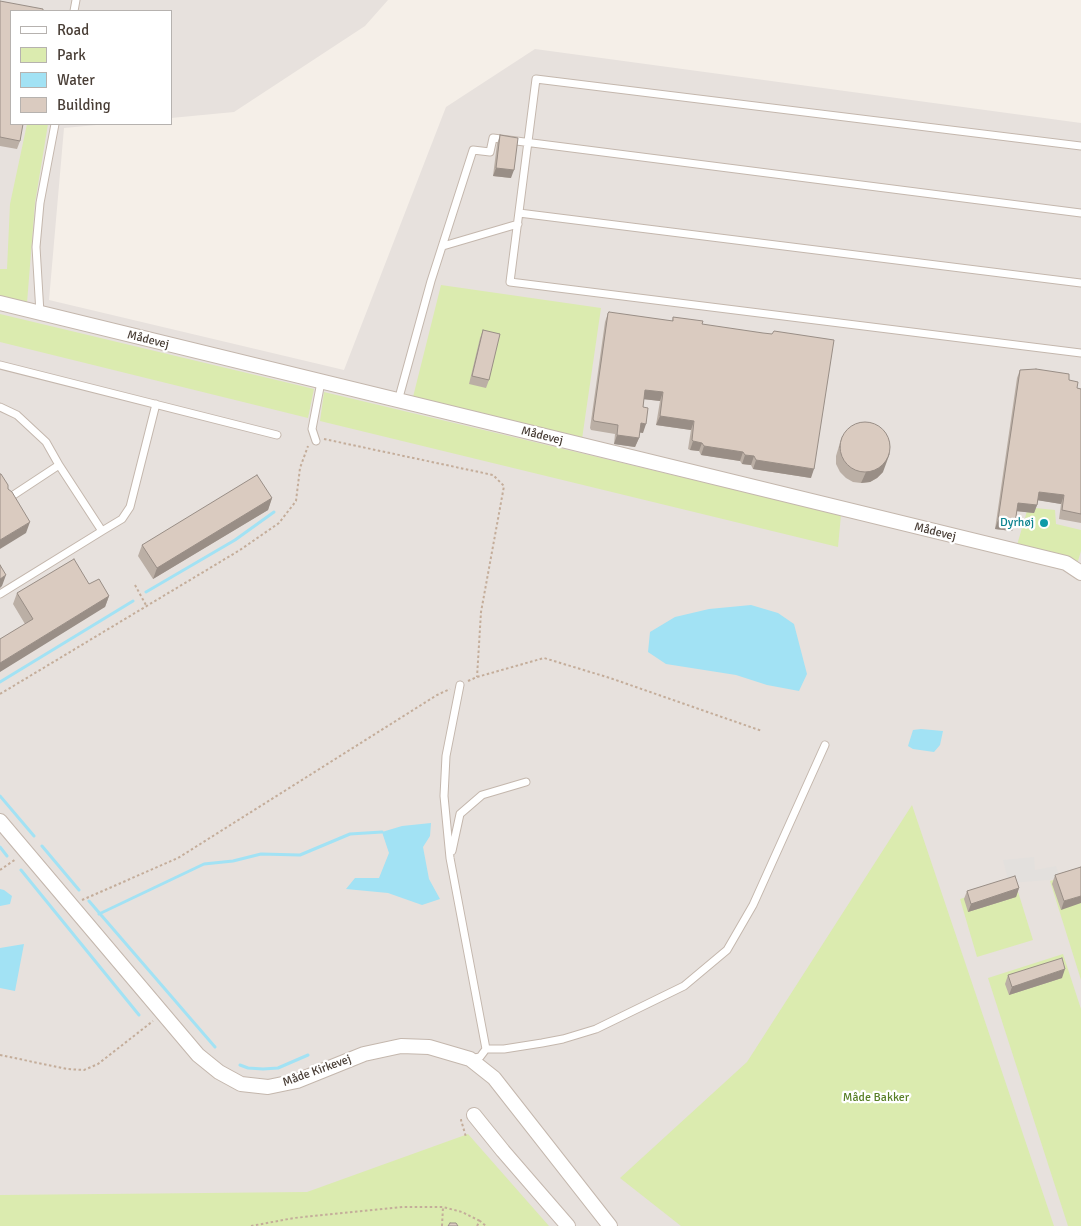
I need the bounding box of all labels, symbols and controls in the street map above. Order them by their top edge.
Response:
legend [10,10,172,125]
text: Road [57,21,89,39]
text: Park [57,46,86,64]
text: Water [57,71,95,89]
text: Building [57,96,111,114]
street label: Mådevej [126,328,170,352]
street label: Mådevej [520,424,564,448]
place label: Dyrhøj [1000,516,1034,530]
marker: Dyrhøj [1038,517,1050,529]
street label: Mådevej [913,520,957,544]
street label: Måde Kirkevej [281,1052,353,1090]
park label: Måde Bakker [843,1091,909,1105]

